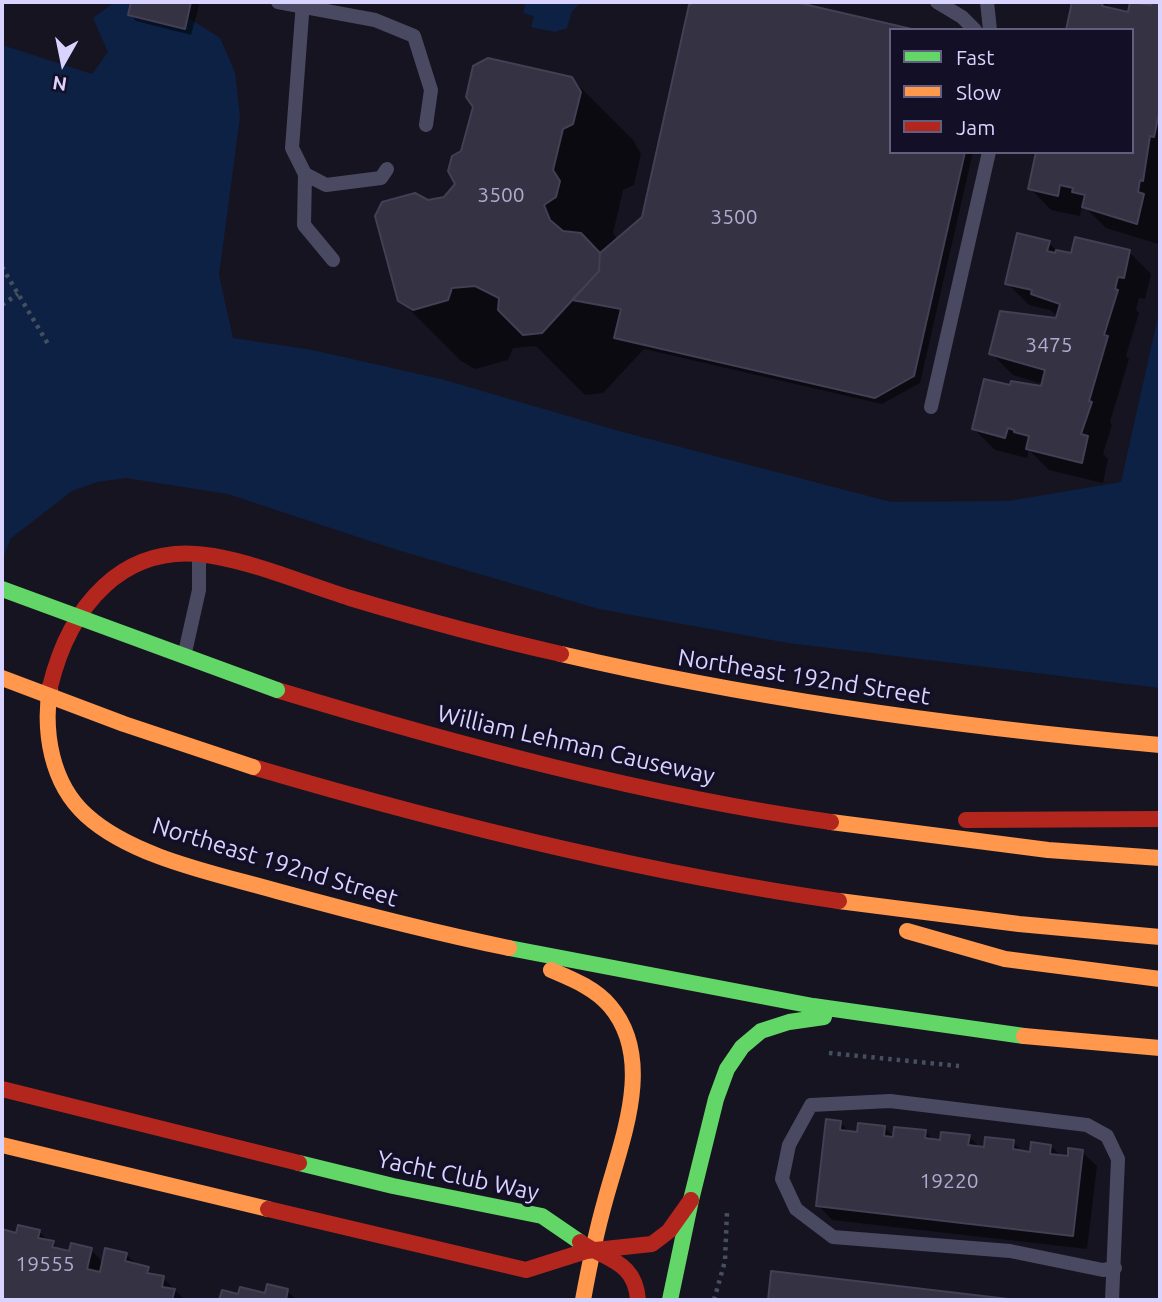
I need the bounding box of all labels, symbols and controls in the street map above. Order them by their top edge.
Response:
north arrow [28,28,98,98]
legend [889,28,1134,154]
text: Fast [956,45,994,69]
text: N [51,72,68,96]
text: Slow [956,80,1001,104]
text: Jam [956,115,995,139]
house number: 3500 [477,182,525,208]
house number: 3500 [710,204,758,230]
house number: 3475 [1025,332,1073,358]
street label: Northeast 192nd Street [676,643,932,711]
street label: William Lehman Causeway [434,699,718,791]
street label: Northeast 192nd Street [149,811,401,913]
street label: Yacht Club Way [374,1145,542,1207]
house number: 19220 [919,1168,979,1194]
house number: 19555 [15,1251,75,1277]

